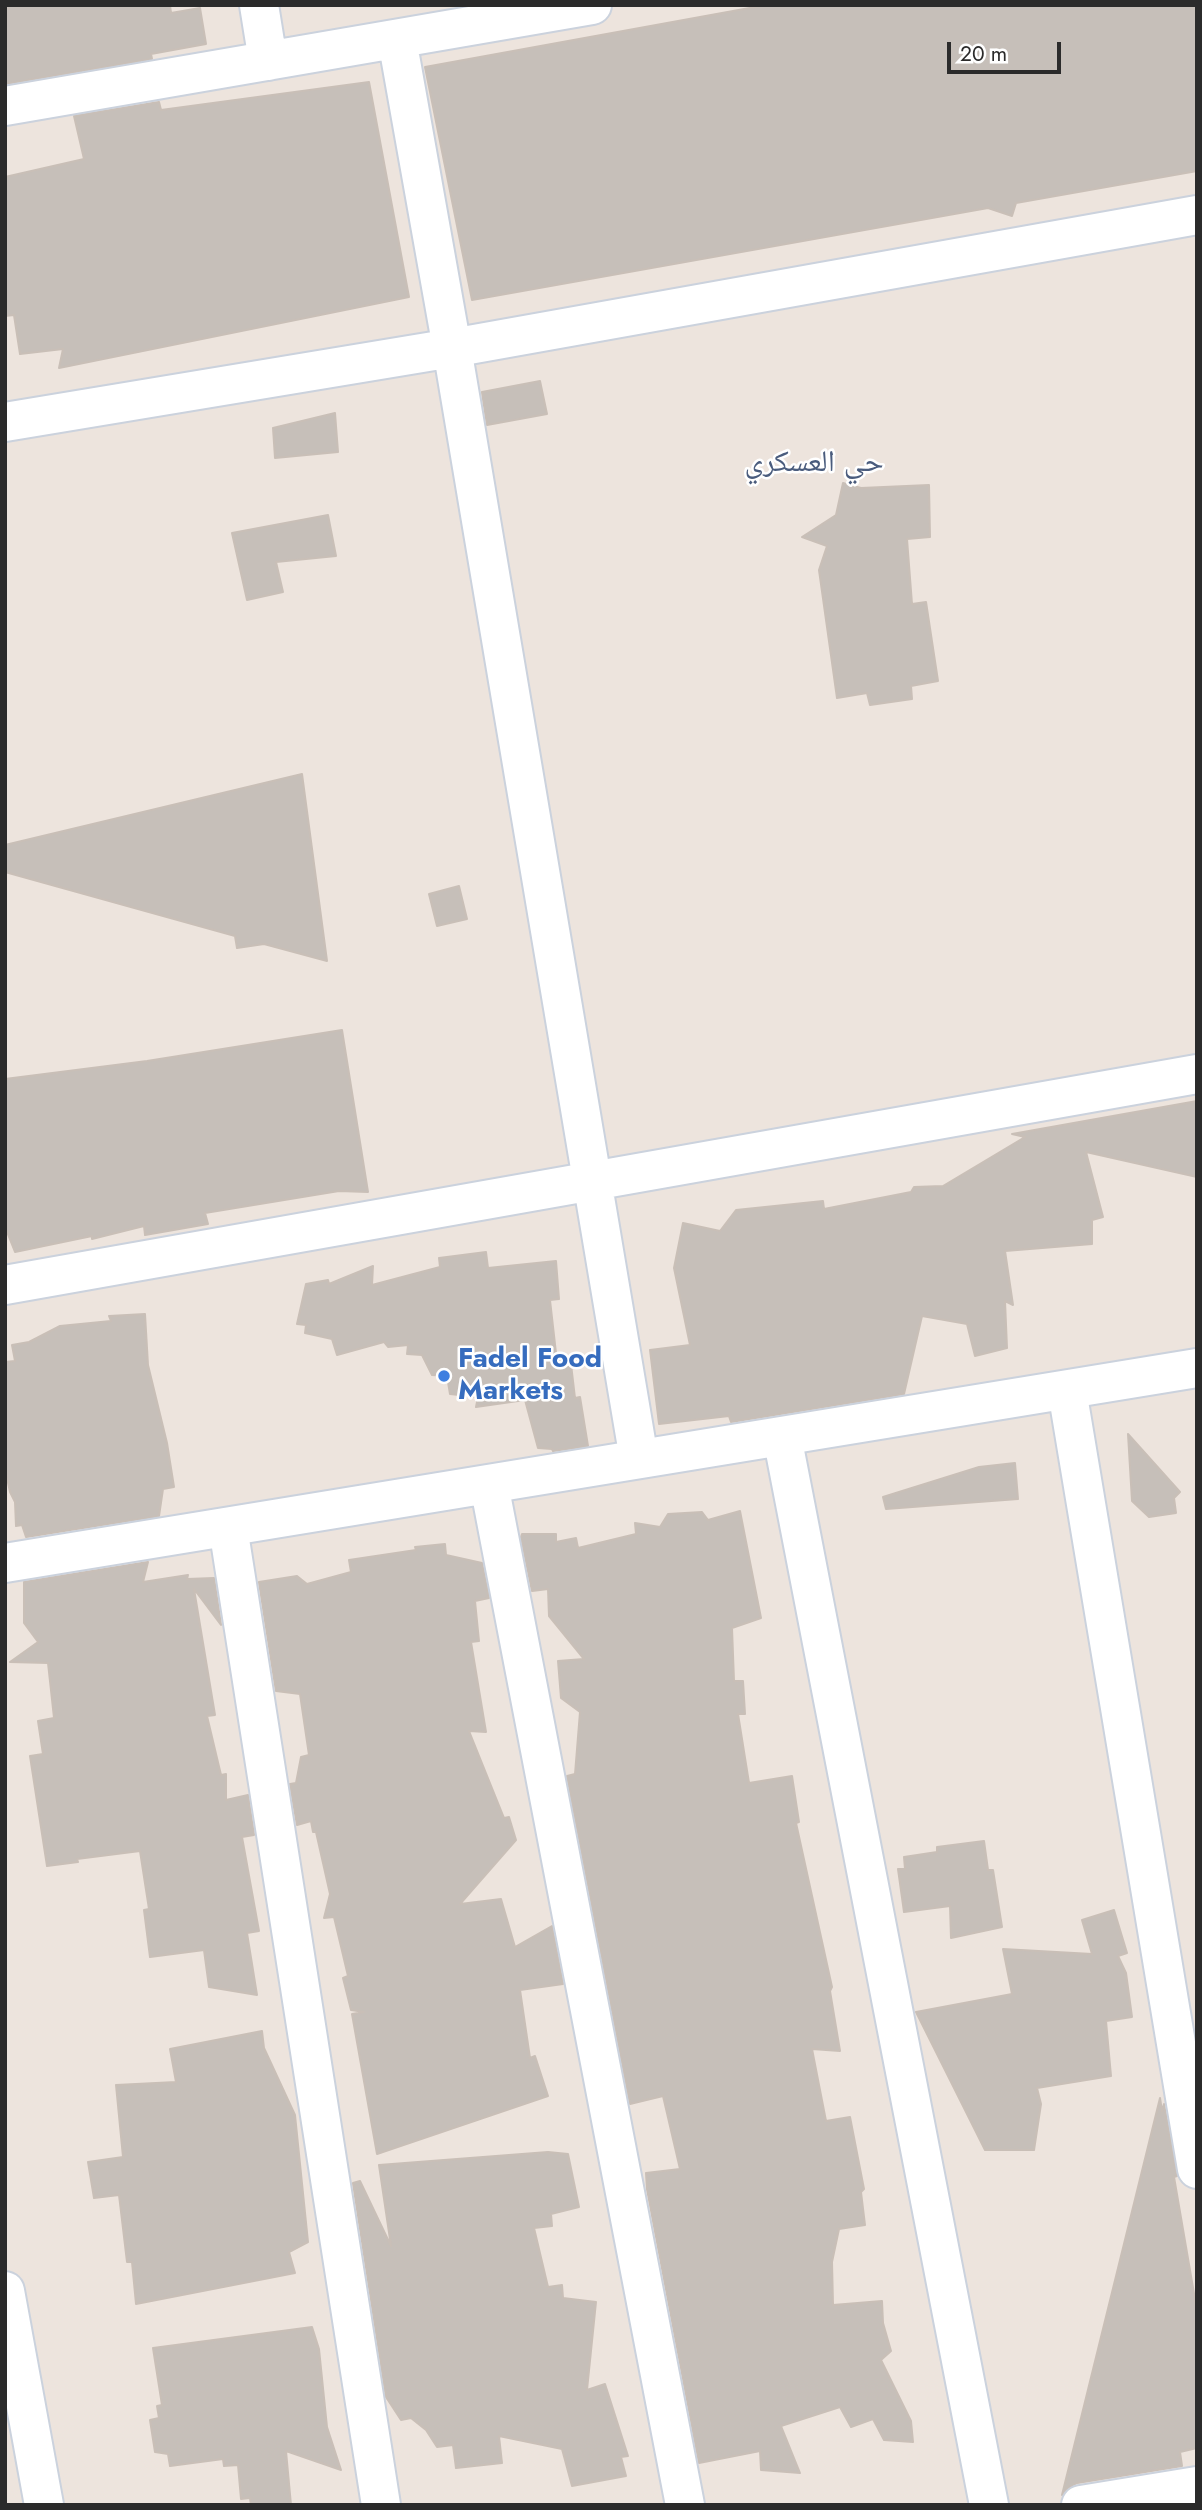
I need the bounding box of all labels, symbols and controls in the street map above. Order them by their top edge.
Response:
scale bar [950,28,1064,72]
text: 20 m [960,39,1007,69]
district label: حي العسكري [745,446,883,482]
place label: Fadel Food Markets [458,1343,602,1409]
marker: Fadel Food Markets [436,1368,452,1384]

